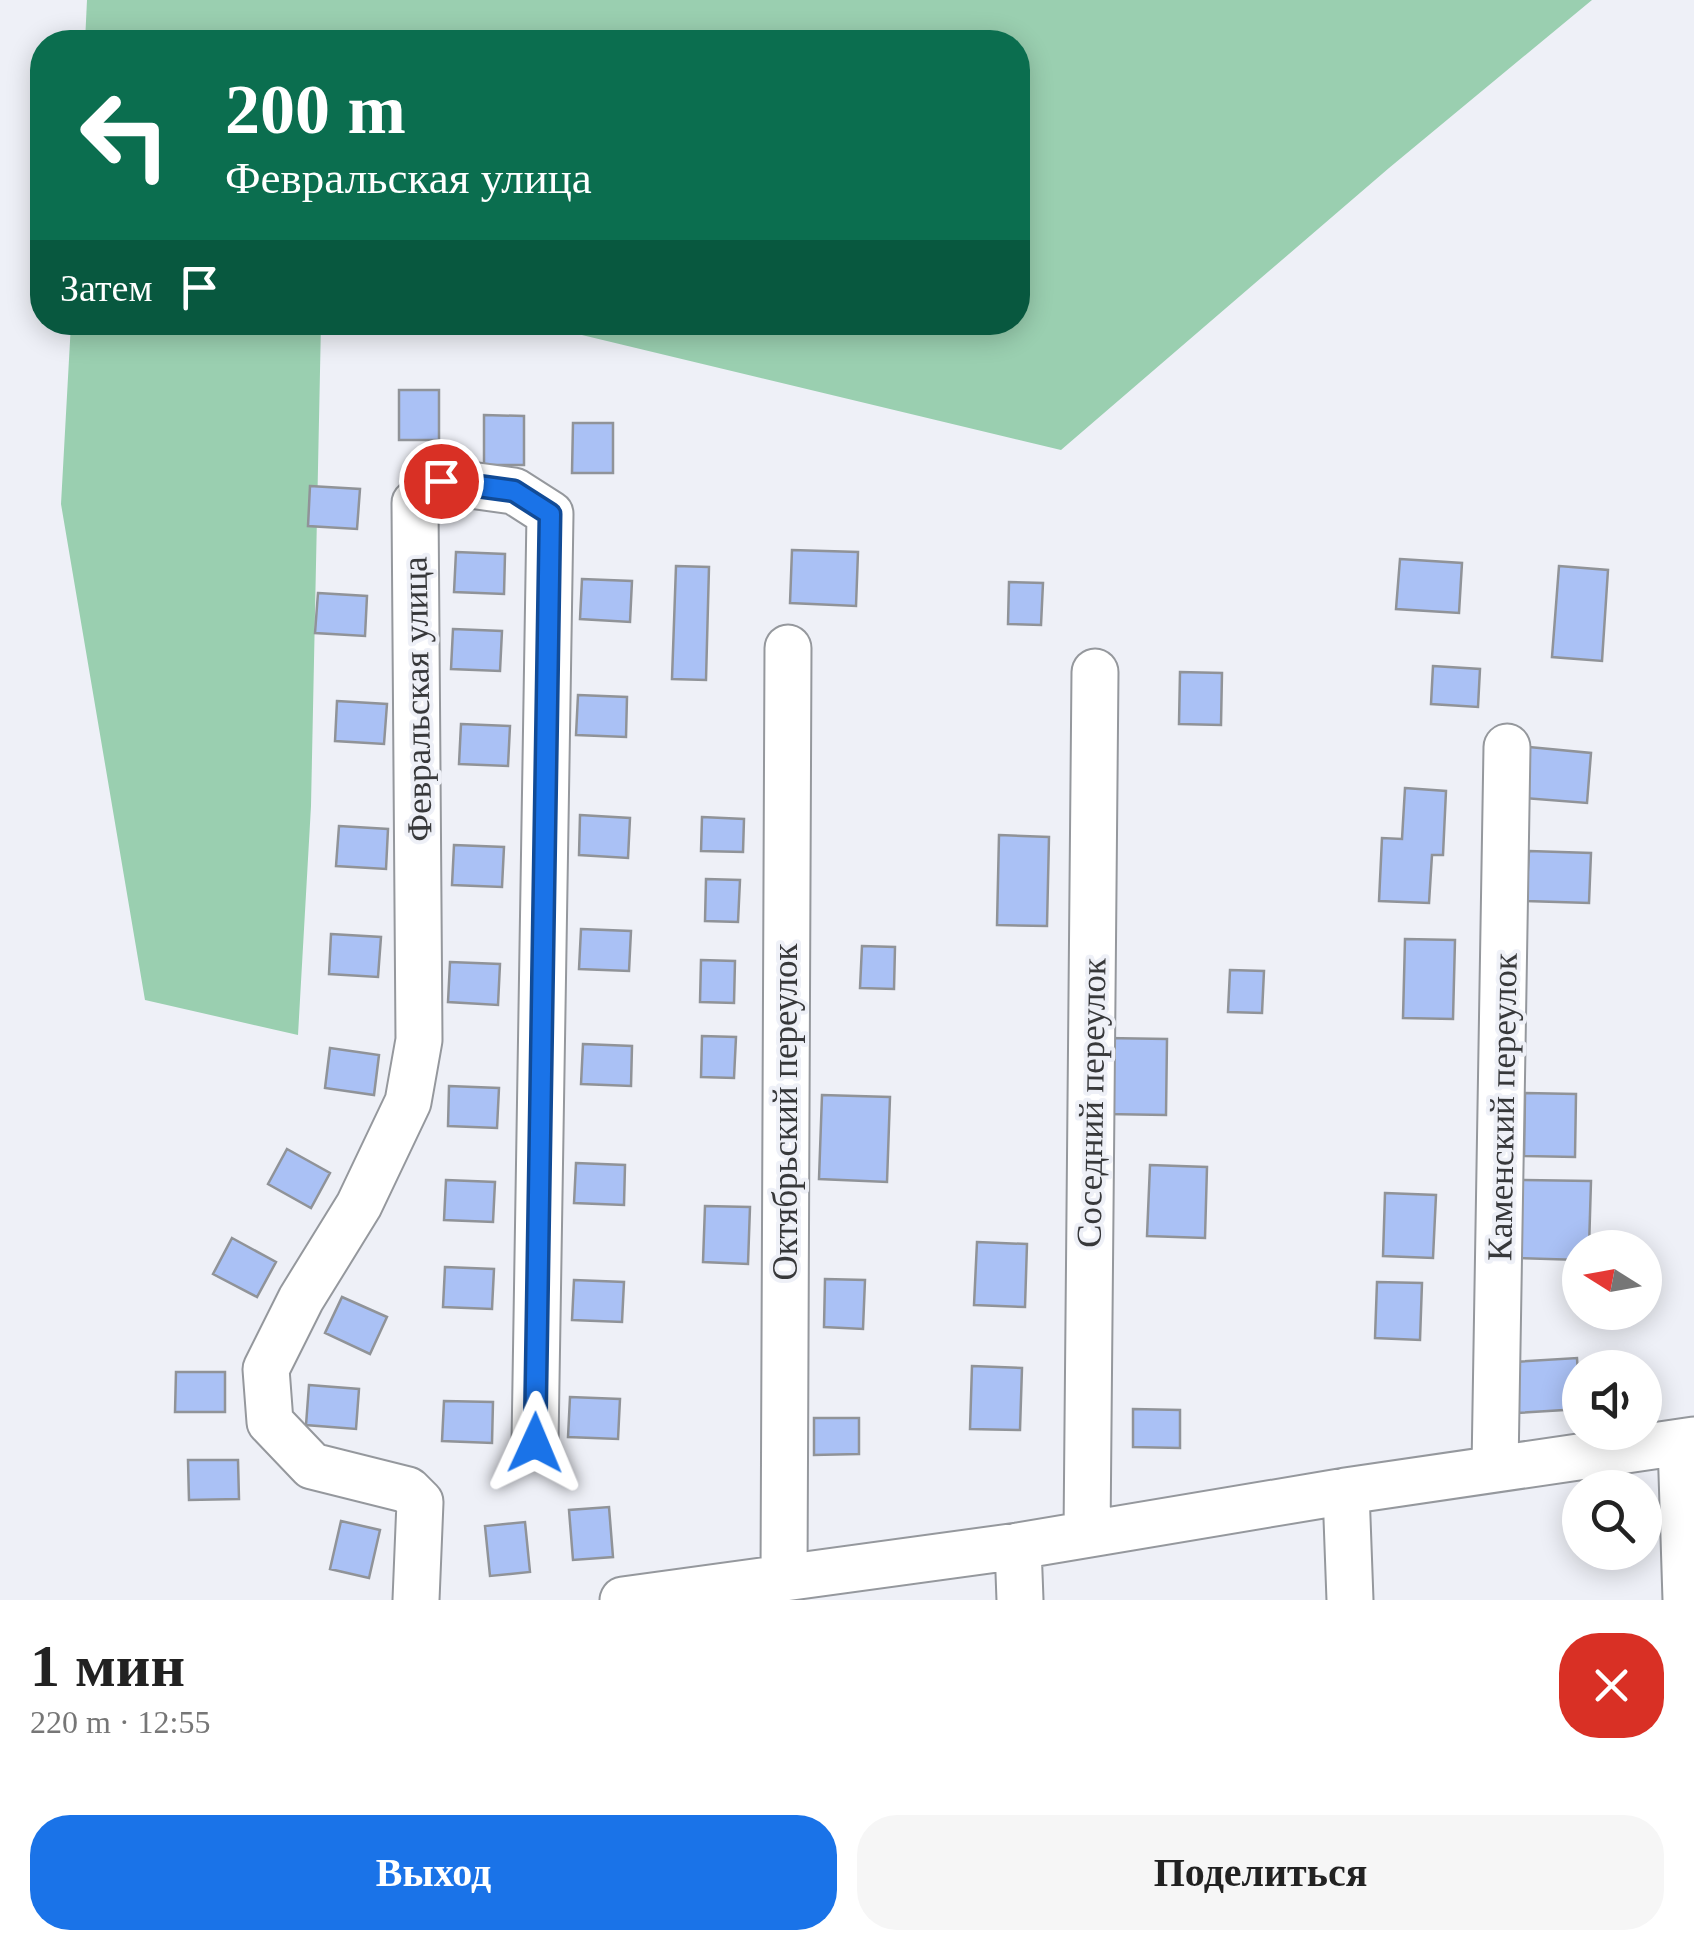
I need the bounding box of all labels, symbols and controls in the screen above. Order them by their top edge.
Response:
icon: left [60,70,190,200]
text: 200 m [225,71,406,148]
text: Февральская улица [225,153,592,203]
icon: arrive [172,260,227,315]
text: Затем [60,267,152,309]
pin [399,439,484,524]
icon: arrive [414,454,469,509]
street label: Февральская улица [396,556,439,842]
street label: Октябрьский переулок [766,942,805,1281]
street label: Каменский переулок [1480,952,1525,1261]
street label: Соседний переулок [1069,957,1114,1248]
north arrow [1562,1230,1662,1330]
map controls [1562,1230,1662,1570]
button: sound [1562,1350,1662,1450]
position arrow [483,1391,587,1495]
button: search [1562,1470,1662,1570]
text: 1 мин [30,1633,185,1699]
button: close [1559,1633,1664,1738]
text: 220 m · 12:55 [30,1704,210,1740]
button: Выход [30,1815,837,1930]
button: Поделиться [857,1815,1664,1930]

